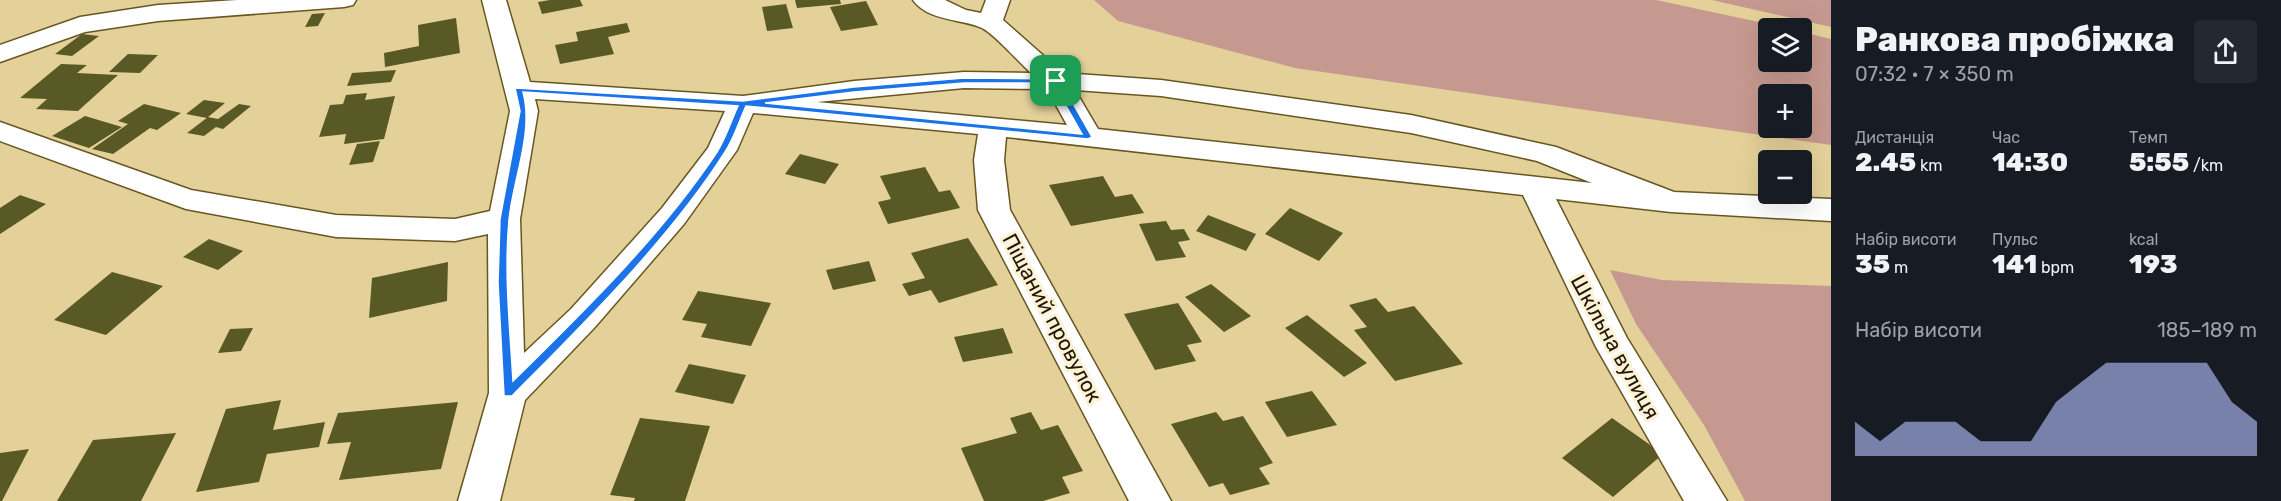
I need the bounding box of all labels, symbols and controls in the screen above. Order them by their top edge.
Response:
map controls [1758,18,1812,204]
button: layers [1758,18,1812,72]
text: Ранкова пробіжка [1855,20,2174,59]
button: share [2194,20,2257,83]
pin [1030,55,1081,106]
text: 07:32 · 7 × 350 m [1855,62,2014,86]
icon: arrive [1039,64,1072,97]
button: + [1758,84,1812,138]
text: Дистанція [1855,128,1934,147]
text: Час [1992,128,2020,147]
text: Темп [2129,128,2168,147]
text: 2.45 [1855,147,1916,178]
text: 14:30 [1992,147,2068,178]
text: 5:55 [2129,147,2189,178]
button: − [1758,150,1812,204]
text: km [1916,156,1942,175]
text: /km [2189,156,2223,175]
street label: Піщаний провулок [997,229,1107,406]
text: Набір висоти [1855,230,1957,249]
text: Пульс [1992,230,2038,249]
text: kcal [2129,230,2158,249]
text: 35 [1855,249,1890,280]
text: 141 [1992,249,2037,280]
text: 193 [2129,249,2178,280]
text: m [1890,258,1908,277]
text: bpm [2037,258,2074,277]
street label: Шкільна вулиця [1566,270,1665,423]
text: Набір висоти [1855,318,1982,342]
text: 185–189 m [2157,318,2257,342]

